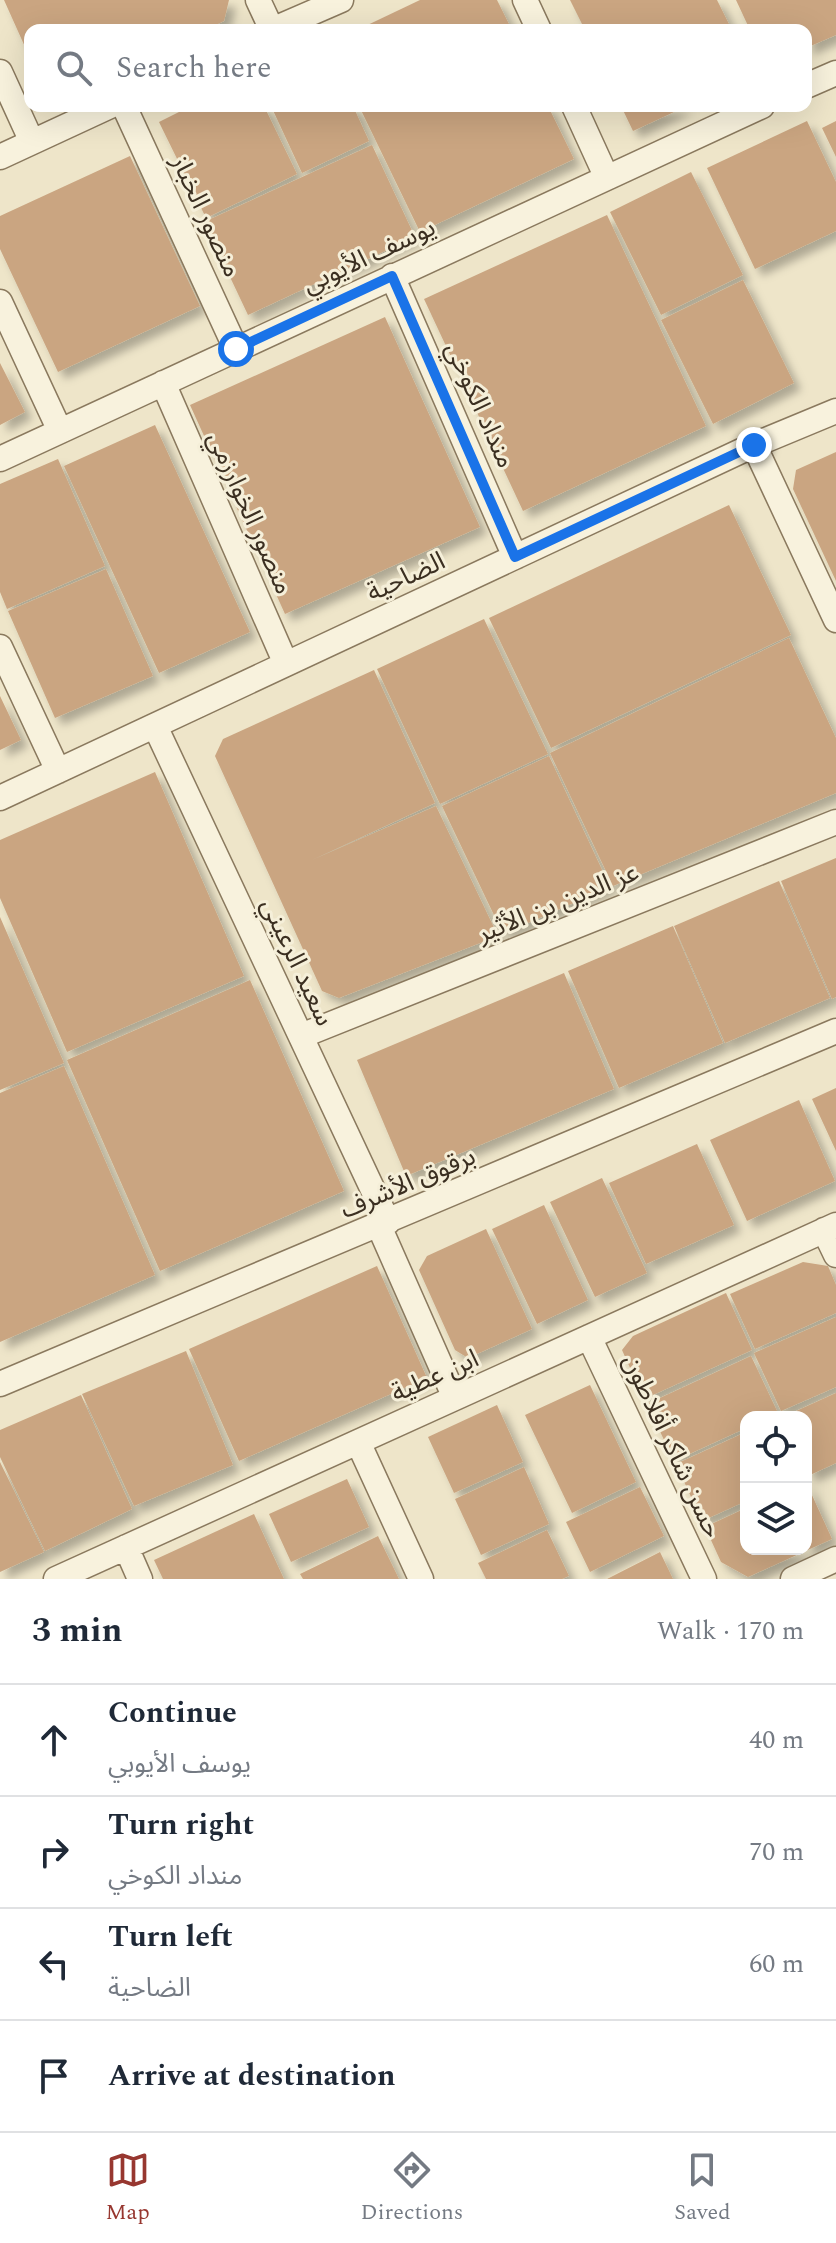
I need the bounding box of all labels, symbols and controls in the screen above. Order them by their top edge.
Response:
search box [24,24,812,112]
text: Search here [116,45,272,91]
icon: search [52,46,96,90]
street label: منصور الخباز [160,147,252,284]
street label: يوسف الأيوبي [296,208,442,304]
route start [218,331,254,367]
street label: منداد الكوخي [434,335,526,475]
street label: منصور الخوارزمي [196,425,304,601]
route end [736,427,772,463]
street label: الضاحية [360,541,452,613]
street label: عز الدين بن الأثير [470,852,645,954]
street label: سعيد الرعيني [250,891,344,1033]
street label: برقوق الأشرف [334,1136,482,1230]
street label: ابن عطية [385,1339,485,1413]
street label: حسن شاكر أفلاطون [612,1347,732,1545]
map controls [740,1411,812,1555]
button: locate [740,1411,812,1483]
button: layers [740,1483,812,1555]
text: 3 min [32,1605,122,1657]
text: Walk · 170 m [657,1611,804,1651]
text: Continue [108,1690,237,1736]
icon: ahead [32,1718,76,1762]
text: 40 m [749,1720,804,1760]
text: يوسف الأيوبي [108,1744,251,1784]
text: Turn right [108,1802,254,1848]
icon: right [32,1830,76,1874]
text: 70 m [749,1832,804,1872]
text: منداد الكوخي [108,1856,242,1896]
text: Turn left [108,1914,233,1960]
icon: left [32,1942,76,1986]
text: 60 m [749,1944,804,1984]
text: الضاحية [108,1968,191,2008]
text: Arrive at destination [108,2053,395,2099]
icon: arrive [32,2054,76,2098]
tab: Map [105,2148,150,2229]
tab: Directions [361,2148,463,2229]
tab: Saved [674,2148,731,2229]

